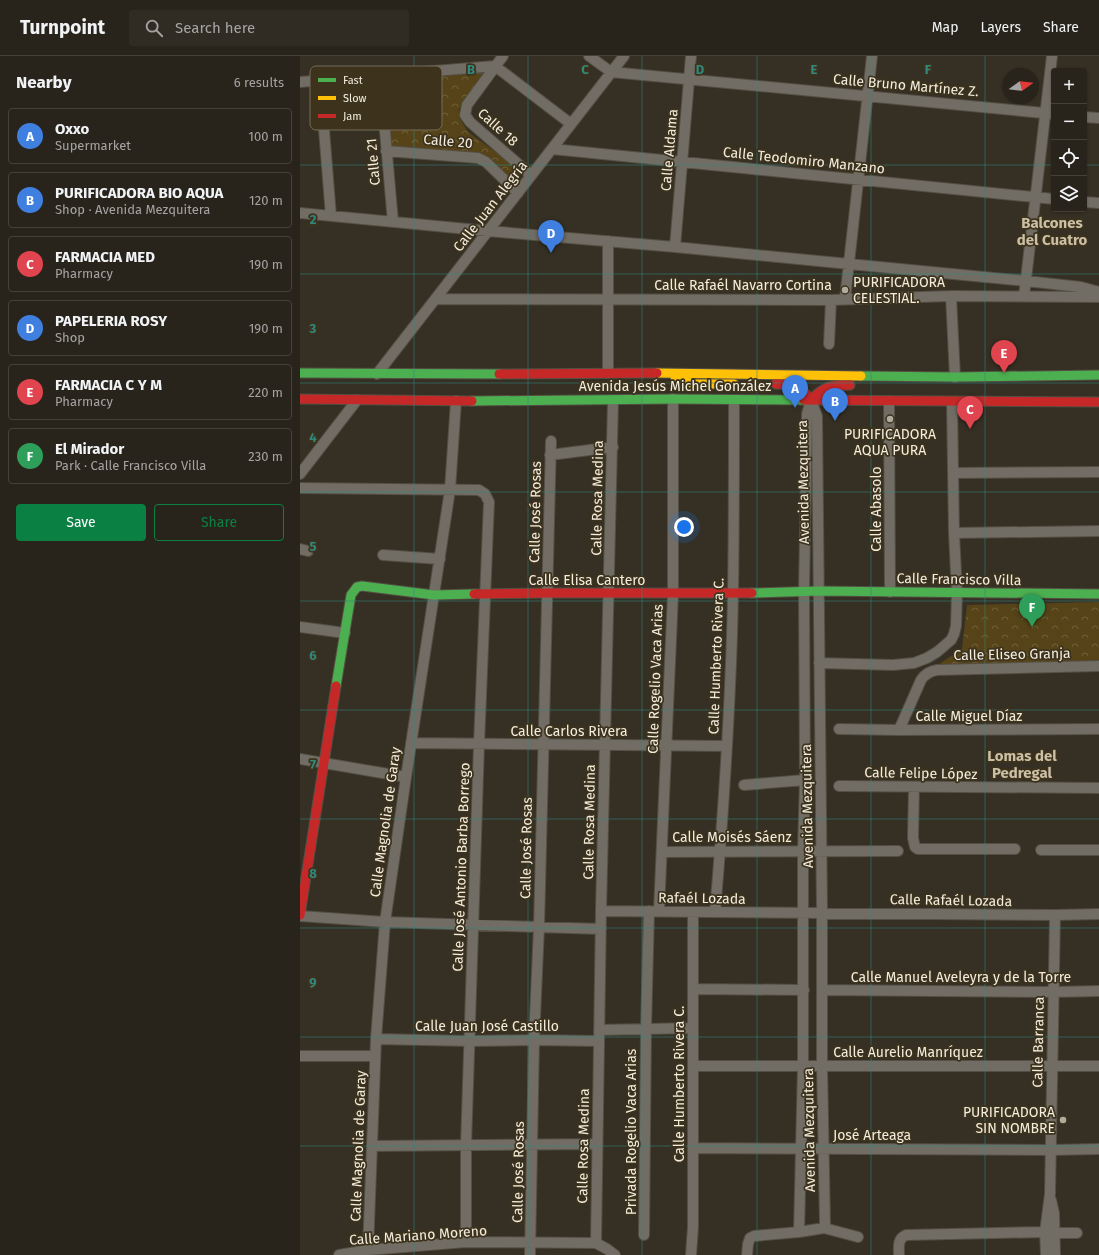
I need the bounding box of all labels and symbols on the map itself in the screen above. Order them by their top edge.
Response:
text: B [467,62,475,77]
text: C [581,62,589,77]
text: D [696,62,705,77]
text: E [811,62,818,77]
text: F [925,62,932,77]
legend [310,66,442,130]
north arrow [1003,68,1039,104]
street label: Calle Bruno Martínez Z. [833,71,979,100]
text: Fast [343,74,363,87]
text: Slow [343,92,367,105]
street label: Calle 18 [474,105,522,150]
street label: Calle Aldama [657,108,682,192]
text: Jam [343,110,362,123]
street label: Calle 20 [423,131,473,152]
street label: Calle 21 [363,138,384,186]
street label: Calle Teodomiro Manzano [722,144,886,177]
street label: Calle Juan Alegría [450,158,531,255]
text: 2 [310,212,317,227]
district label: Balcones del Cuatro [1017,214,1088,249]
pin: D [538,220,564,253]
place label: PURIFICADORA CELESTIAL. [853,274,945,307]
street label: Calle Rafaél Navarro Cortina [654,277,832,294]
marker: PURIFICADORA CELESTIAL. [840,285,850,295]
text: 3 [309,321,317,336]
pin: E [991,340,1017,373]
pin: A [782,375,808,408]
street label: Avenida Jesús Michel González [579,378,771,395]
pin: B [822,388,848,421]
pin: C [957,396,983,429]
marker: PURIFICADORA AQUA PURA [885,414,895,424]
street label: Avenida Mezquitera [794,420,813,544]
place label: PURIFICADORA AQUA PURA [844,426,936,459]
text: 4 [309,430,317,445]
street label: Calle Rosa Medina [588,440,607,556]
street label: Calle José Rosas [526,460,545,563]
street label: Calle Abasolo [868,466,885,552]
your location [674,517,694,537]
text: 5 [310,539,317,554]
street label: Calle Francisco Villa [896,570,1021,589]
street label: Calle Elisa Cantero [529,572,645,589]
street label: Calle Humberto Rivera C. [705,577,728,735]
pin: F [1019,594,1045,627]
street label: Calle Rogelio Vaca Arias [644,603,667,754]
street label: Calle Eliseo Granja [953,645,1071,664]
text: 6 [309,648,317,663]
street label: Calle Miguel Díaz [916,708,1022,725]
street label: Calle Carlos Rivera [510,723,628,740]
street label: Avenida Mezquitera [798,744,817,868]
street label: Calle Magnolia de Garay [367,746,404,898]
district label: Lomas del Pedregal [987,747,1057,782]
text: 7 [310,757,316,772]
street label: Calle José Antonio Barba Borrego [449,762,474,972]
street label: Calle Rosa Medina [580,764,599,880]
street label: Calle Felipe López [864,764,978,783]
street label: Calle José Rosas [517,796,536,899]
street label: Calle Moisés Sáenz [672,829,792,846]
text: 8 [309,866,317,881]
street label: Rafaél Lozada [658,889,746,908]
street label: Calle Rafaél Lozada [890,891,1012,910]
street label: Calle Manuel Aveleyra y de la Torre [851,969,1071,986]
text: 9 [309,975,317,990]
street label: Calle Barranca [1029,996,1048,1088]
street label: Calle Humberto Rivera C. [671,1006,688,1162]
street label: Calle Juan José Castillo [415,1018,559,1035]
street label: Calle Aurelio Manríquez [833,1044,983,1061]
street label: Privada Rogelio Vaca Arias [623,1048,640,1215]
street label: Avenida Mezquitera [800,1068,819,1192]
street label: Calle Magnolia de Garay [347,1070,370,1222]
street label: Calle Rosa Medina [574,1088,593,1204]
place label: PURIFICADORA SIN NOMBRE [963,1104,1055,1137]
marker: PURIFICADORA SIN NOMBRE [1058,1115,1068,1125]
street label: Calle José Rosas [509,1120,528,1223]
street label: José Arteaga [833,1127,911,1144]
street label: Calle Mariano Moreno [348,1222,488,1249]

